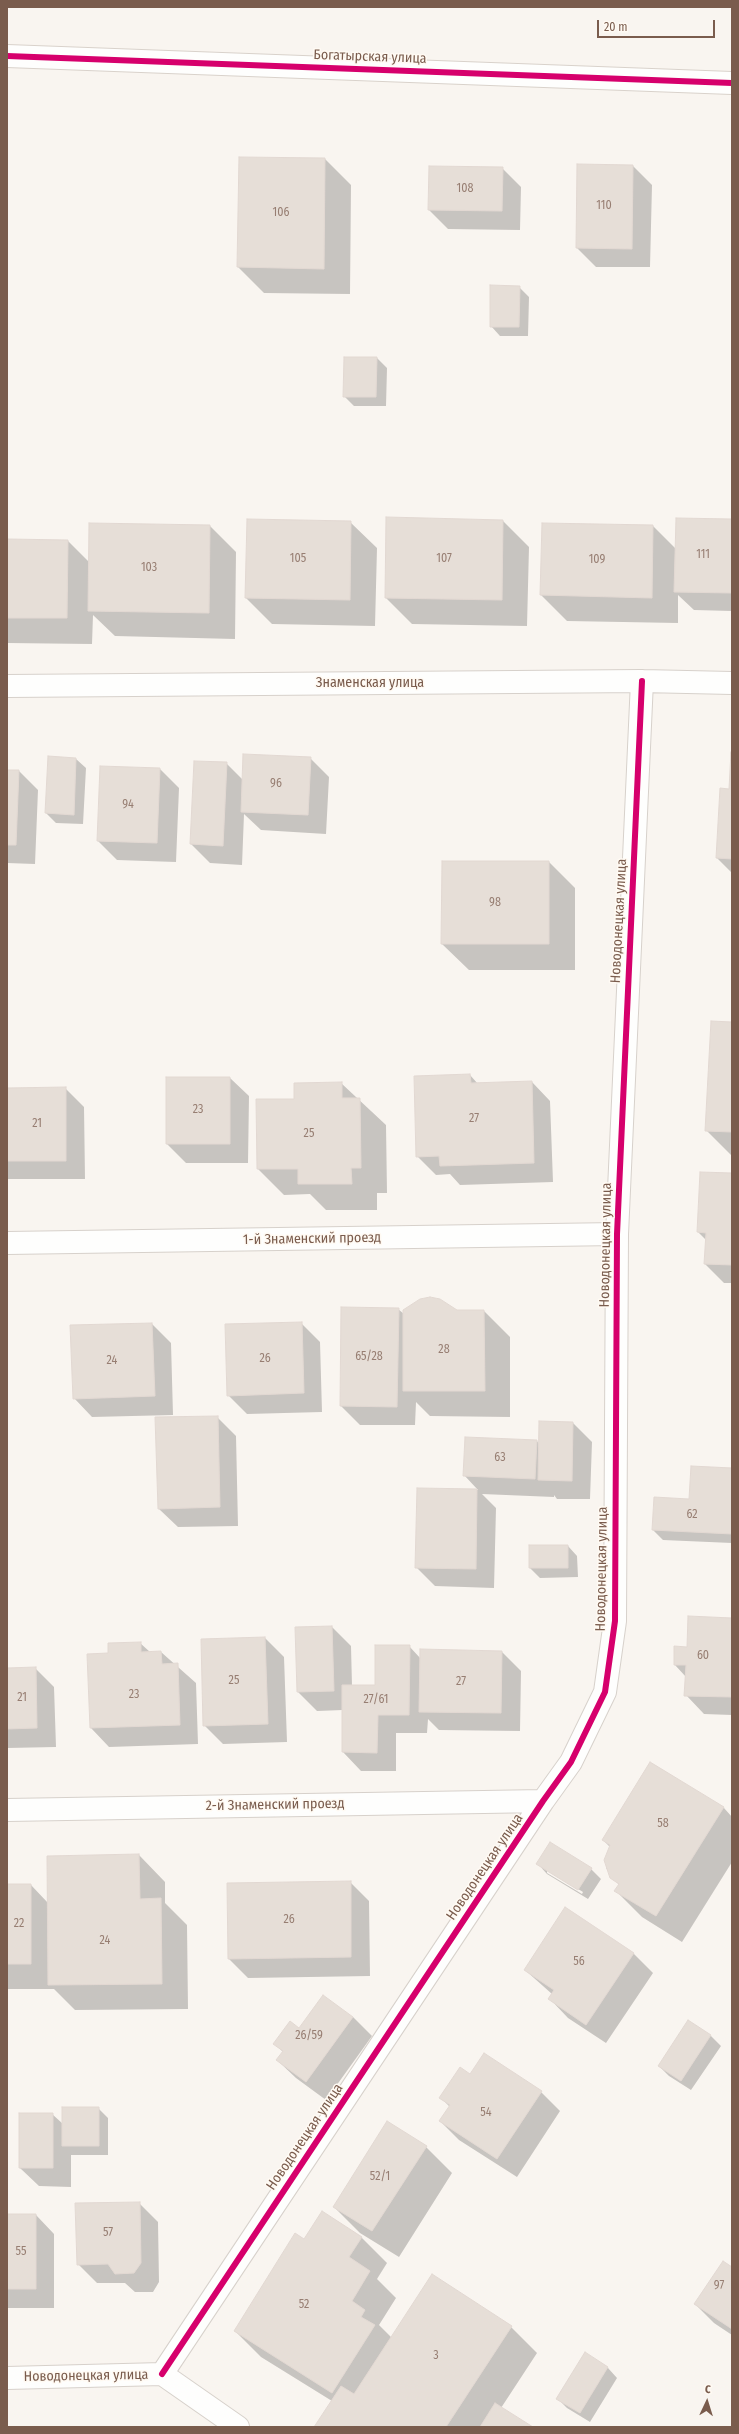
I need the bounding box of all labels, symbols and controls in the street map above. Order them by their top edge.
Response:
scale bar [599,12,717,38]
text: 20 m [604,20,628,34]
street label: Богатырская улица [313,47,427,67]
house number: 108 [457,182,473,196]
house number: 110 [596,199,612,213]
house number: 106 [273,206,289,220]
house number: 111 [696,548,710,562]
house number: 105 [290,552,306,566]
house number: 107 [436,552,452,566]
house number: 109 [589,553,605,567]
house number: 103 [141,561,157,575]
street label: Знаменская улица [316,675,424,691]
house number: 96 [270,777,282,791]
house number: 94 [122,798,134,812]
street label: Новодонецкая улица [607,858,631,984]
house number: 98 [489,896,501,910]
house number: 23 [193,1103,203,1117]
house number: 27 [469,1112,479,1126]
house number: 21 [32,1117,42,1131]
house number: 25 [304,1127,314,1141]
street label: Новодонецкая улица [597,1182,615,1308]
street label: 1-й Знаменский проезд [243,1229,381,1249]
house number: 28 [438,1343,450,1357]
house number: 65/28 [355,1350,383,1364]
house number: 26 [259,1352,271,1366]
house number: 24 [107,1354,117,1368]
house number: 63 [494,1451,506,1465]
street label: Новодонецкая улица [593,1506,611,1632]
house number: 62 [686,1508,698,1522]
house number: 60 [697,1649,709,1663]
house number: 25 [229,1674,239,1688]
house number: 27 [456,1675,466,1689]
house number: 23 [129,1688,139,1702]
house number: 21 [17,1691,27,1705]
house number: 27/61 [364,1693,388,1707]
street label: 2-й Знаменский проезд [205,1795,345,1815]
street label: Новодонецкая улица [443,1811,527,1923]
house number: 58 [657,1817,669,1831]
house number: 26 [283,1913,295,1927]
house number: 22 [14,1917,24,1931]
house number: 24 [100,1934,110,1948]
house number: 56 [573,1955,585,1969]
house number: 26/59 [295,2029,323,2043]
street label: Новодонецкая улица [263,2081,347,2193]
house number: 54 [480,2106,492,2120]
house number: 52/1 [370,2170,390,2184]
house number: 57 [103,2226,113,2240]
house number: 55 [16,2245,26,2259]
house number: 97 [714,2279,724,2293]
house number: 52 [299,2298,309,2312]
house number: 3 [433,2349,439,2363]
street label: Новодонецкая улица [23,2367,149,2385]
north arrow [687,2382,727,2422]
text: С [705,2383,711,2396]

